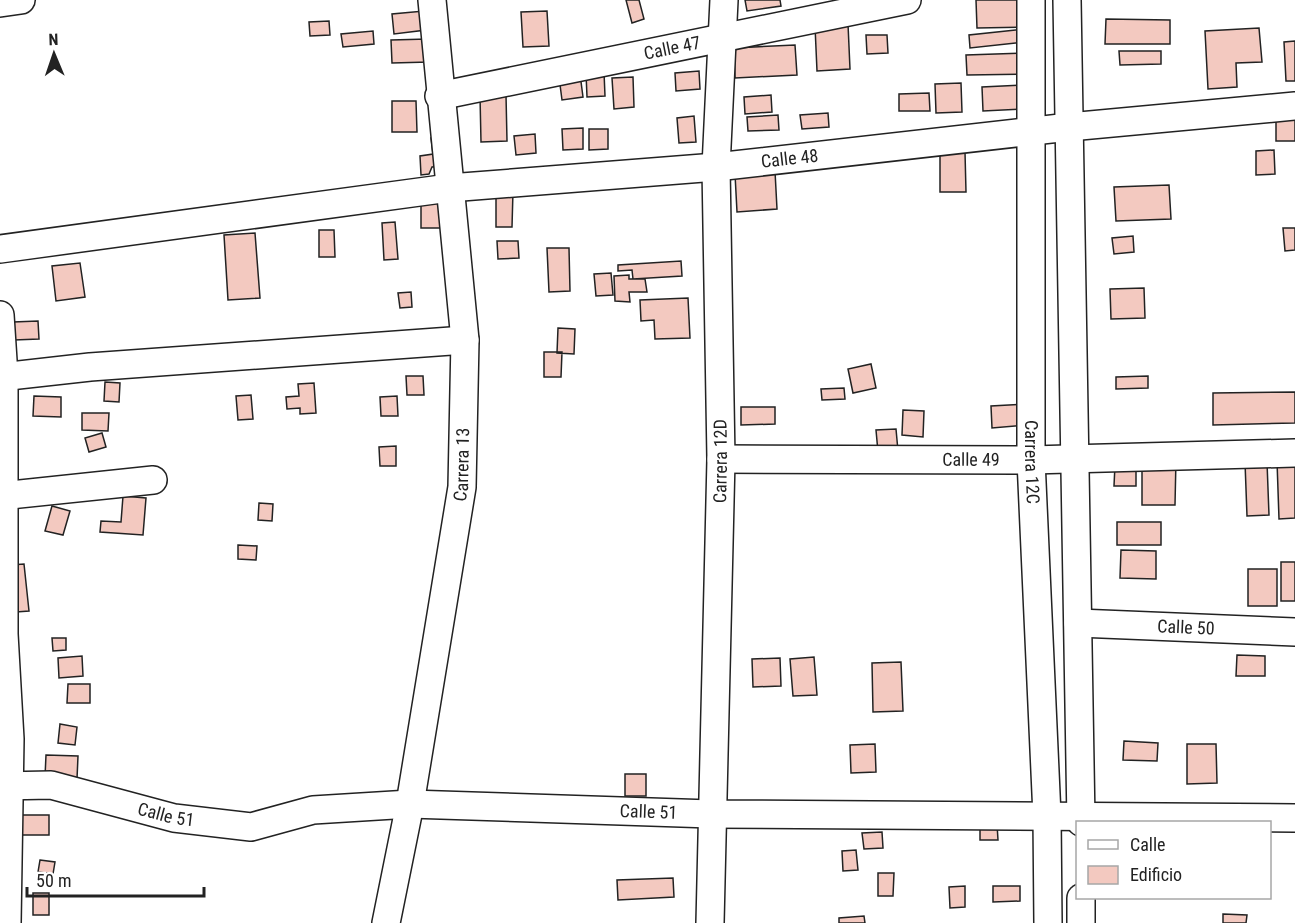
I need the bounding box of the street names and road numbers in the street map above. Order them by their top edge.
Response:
street label: Calle 47 [642,32,702,64]
street label: Calle 48 [760,144,819,172]
street label: Carrera 12D [709,419,731,503]
street label: Carrera 12C [1021,420,1044,504]
street label: Carrera 13 [449,428,473,503]
street label: Calle 49 [942,449,1000,470]
street label: Calle 50 [1157,615,1215,639]
street label: Calle 51 [136,798,196,830]
street label: Calle 51 [619,800,678,823]

